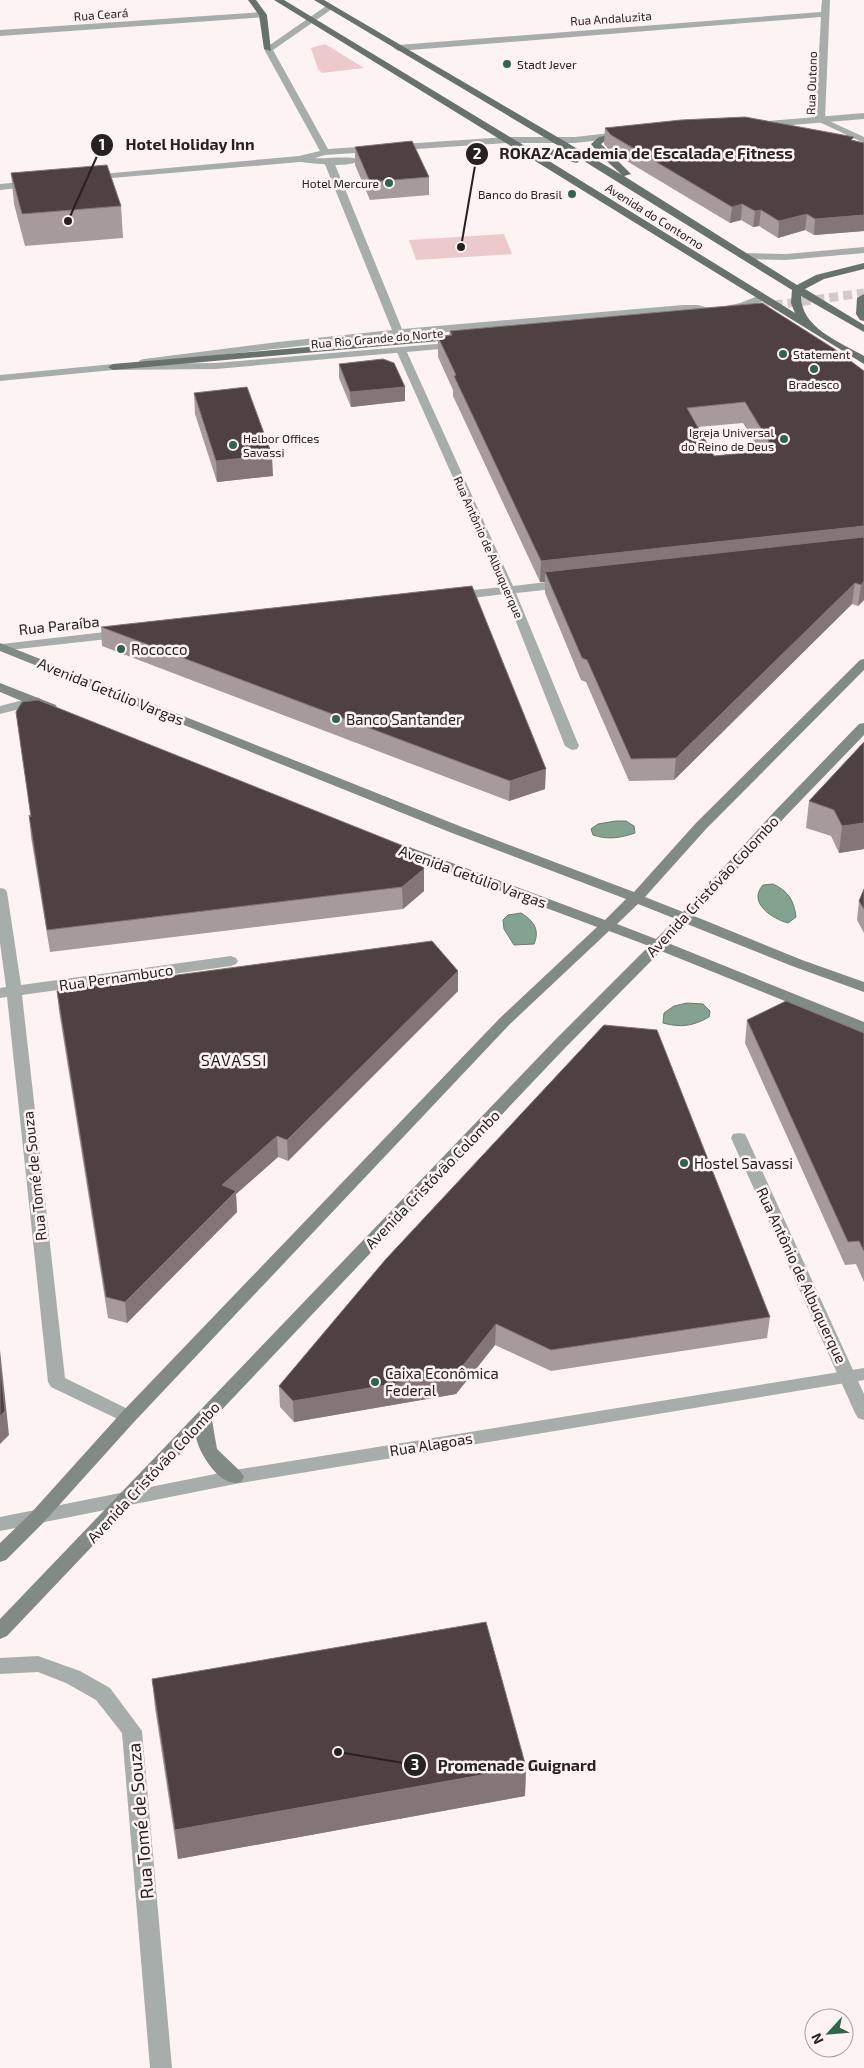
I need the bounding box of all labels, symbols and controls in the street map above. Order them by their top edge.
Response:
street label: Rua Ceará [73,5,129,23]
street label: Rua Andaluzita [570,8,652,28]
street label: Rua Outono [803,51,819,115]
place label: Stadt Jever [517,57,577,71]
marker: Stadt Jever [501,58,513,70]
callout: Hotel Holiday Inn [90,129,265,160]
text: Hotel Holiday Inn [125,134,255,154]
text: 1 [99,135,105,153]
callout: ROKAZ Academia de Escalada e Fitness [464,138,803,169]
text: ROKAZ Academia de Escalada e Fitness [499,143,793,162]
text: 2 [473,144,482,162]
place label: Hotel Mercure [302,176,379,190]
marker: Hotel Mercure [383,177,395,189]
street label: Avenida do Contorno [603,180,707,252]
place label: Banco do Brasil [478,187,562,201]
marker: Banco do Brasil [566,188,578,200]
street label: Rua Rio Grande do Norte [310,325,444,351]
place label: Statement [793,347,851,361]
marker: Statement [777,348,789,360]
marker: Bradesco [808,363,820,375]
place label: Bradesco [789,377,840,391]
place label: Igreja Universal do Reino de Deus [681,425,774,453]
place label: Helbor Offices Savassi [243,431,319,459]
marker: Igreja Universal do Reino de Deus [778,433,790,445]
marker: Helbor Offices Savassi [227,439,239,451]
street label: Rua Antônio de Albuquerque [451,474,527,620]
street label: Rua Paraíba [18,612,100,638]
place label: Rococco [131,640,187,658]
marker: Rococco [115,643,127,655]
street label: Avenida Getúlio Vargas [35,653,187,729]
place label: Banco Santander [346,710,462,728]
marker: Banco Santander [330,713,342,725]
street label: Avenida Cristóvão Colombo [642,812,782,960]
street label: Avenida Getúlio Vargas [397,841,549,911]
street label: Rua Pernambuco [58,960,174,994]
district label: SAVASSI [201,1050,267,1069]
street label: Avenida Cristóvão Colombo [361,1106,503,1252]
street label: Rua Tomé de Souza [18,1110,50,1242]
place label: Hostel Savassi [694,1154,793,1172]
marker: Hostel Savassi [678,1157,690,1169]
street label: Rua Antônio de Albuquerque [753,1184,851,1366]
place label: Caixa Econômica Federal [385,1364,499,1399]
marker: Caixa Econômica Federal [369,1376,381,1388]
street label: Avenida Cristóvão Colombo [83,1398,223,1546]
street label: Rua Alagoas [388,1429,474,1459]
street label: Rua Tomé de Souza [122,1742,158,1900]
callout: Promenade Guignard [403,1750,606,1781]
text: 3 [411,1755,419,1773]
text: Promenade Guignard [438,1755,596,1774]
north arrow [804,2008,854,2058]
text: N [807,2031,827,2047]

